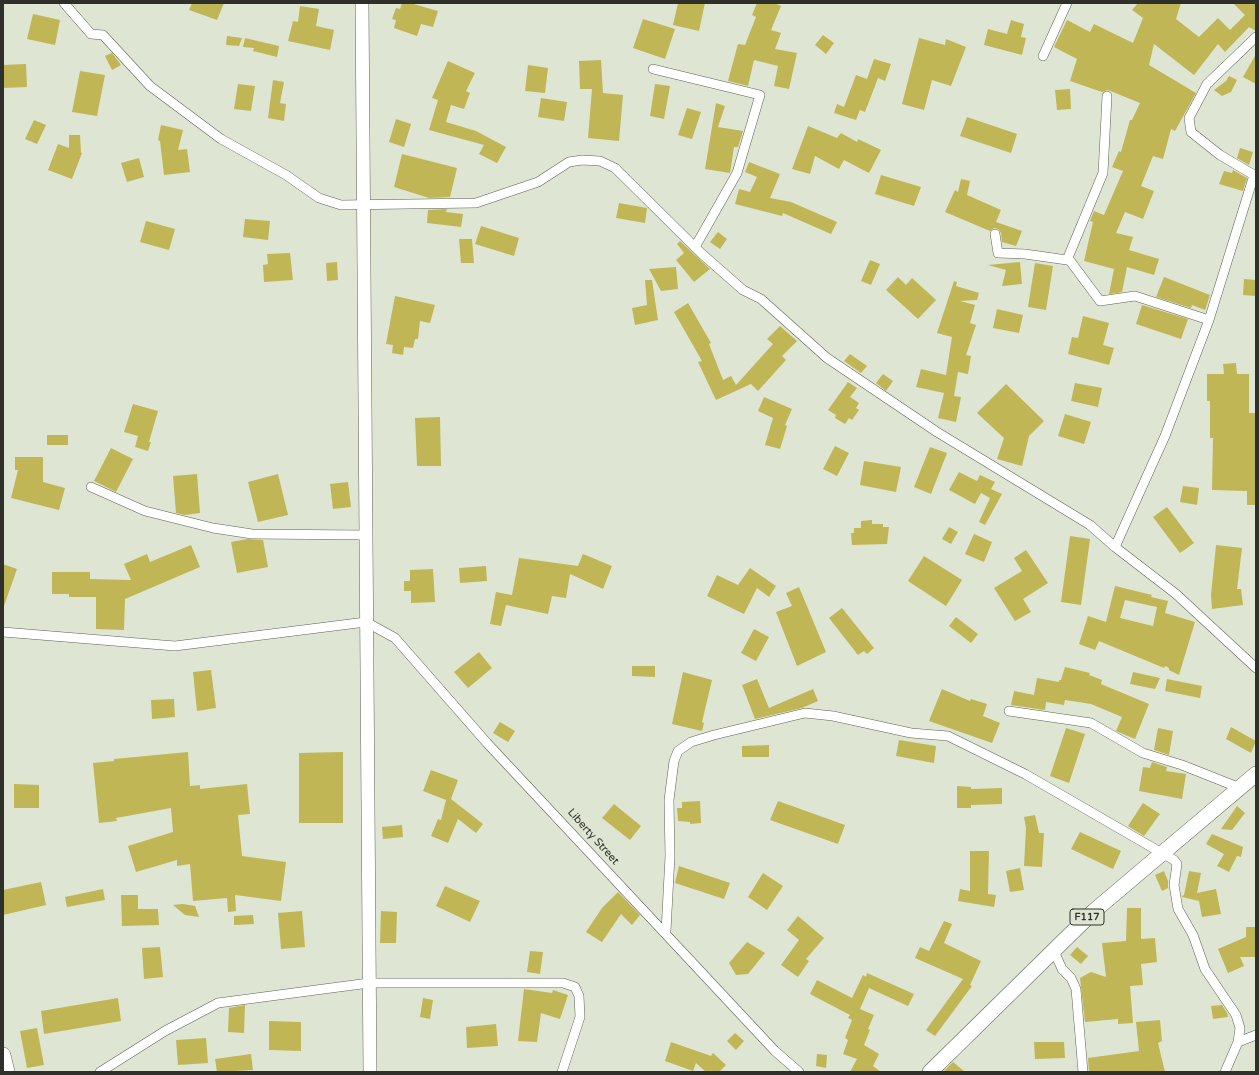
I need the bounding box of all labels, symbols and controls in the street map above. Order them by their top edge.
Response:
street label: Liberty Street [564,806,622,868]
road number: F117 [1070,909,1104,925]

